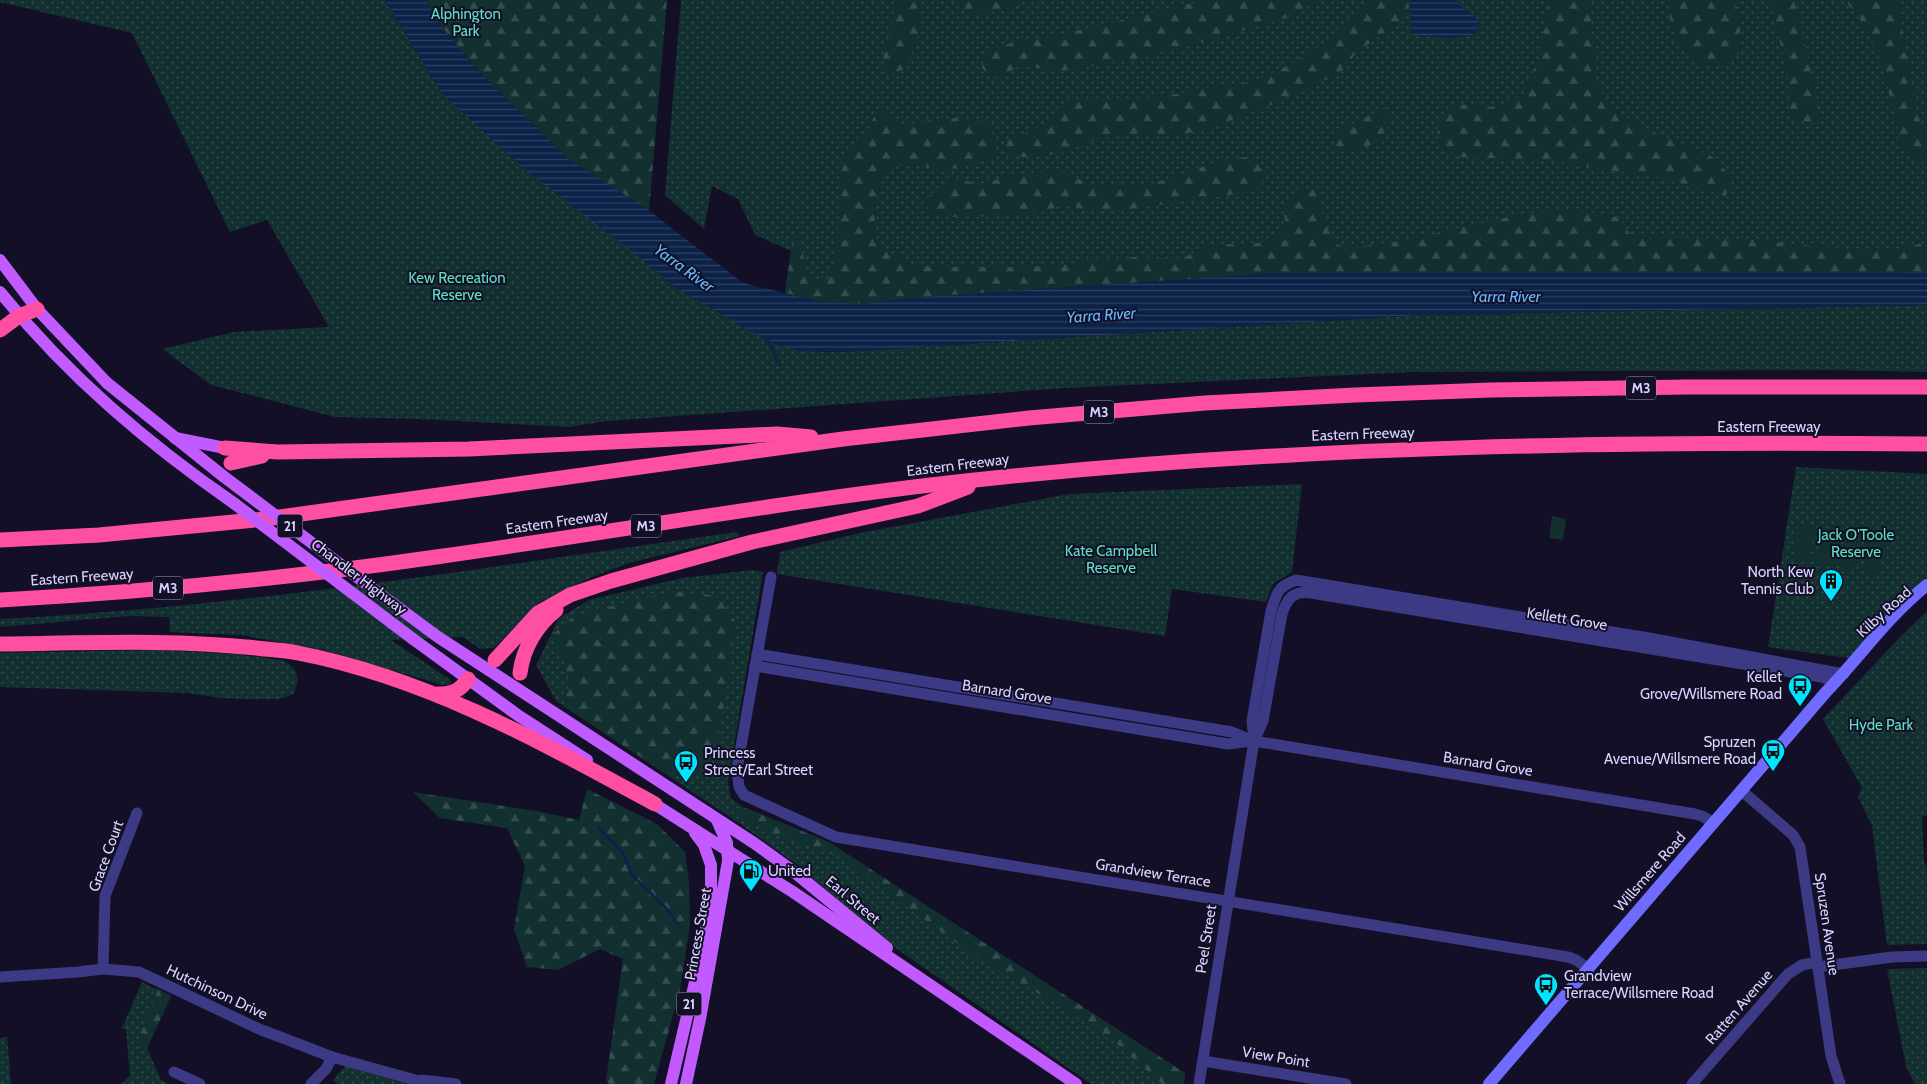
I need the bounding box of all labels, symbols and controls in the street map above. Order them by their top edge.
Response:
park label: Alphington Park [431,5,501,40]
water label: Yarra River [650,240,719,297]
park label: Kew Recreation Reserve [408,269,506,304]
water label: Yarra River [1471,287,1542,306]
water label: Yarra River [1066,303,1137,327]
road number: M3 [1626,376,1656,399]
road number: M3 [1084,401,1114,424]
street label: Eastern Freeway [1717,418,1821,436]
street label: Eastern Freeway [1311,423,1415,445]
street label: Eastern Freeway [906,450,1011,480]
street label: Eastern Freeway [505,506,610,538]
road number: 21 [278,514,302,538]
road number: M3 [631,514,661,538]
park label: Jack O'Toole Reserve [1817,526,1894,561]
street label: Chandler Highway [308,535,411,619]
park label: Kate Campbell Reserve [1065,542,1158,577]
place label: North Kew Tennis Club [1741,563,1814,598]
street label: Eastern Freeway [30,564,135,590]
building icon: North Kew Tennis Club [1818,568,1844,602]
road number: M3 [153,576,183,600]
street label: Kilby Road [1853,583,1915,641]
street label: Kellett Grove [1525,604,1609,634]
place label: Kellet Grove/Willsmere Road [1640,668,1782,703]
bus stop icon: Kellet Grove/Willsmere Road [1787,673,1813,707]
street label: Barnard Grove [961,676,1053,708]
park label: Hyde Park [1849,716,1913,734]
place label: Spruzen Avenue/Willsmere Road [1604,733,1756,768]
bus stop icon: Spruzen Avenue/Willsmere Road [1760,738,1786,772]
place label: Princess Street/Earl Street [704,744,813,779]
street label: Barnard Grove [1442,748,1534,780]
bus stop icon: Princess Street/Earl Street [673,749,699,783]
street label: Grace Court [85,818,127,894]
street label: Willsmere Road [1611,829,1689,915]
street label: Grandview Terrace [1094,855,1212,891]
fuel station icon: United [738,858,764,892]
place label: United [768,862,811,880]
street label: Spruzen Avenue [1811,871,1843,977]
street label: Earl Street [822,872,884,928]
street label: Princess Street [681,886,715,982]
street label: Peel Street [1192,903,1220,975]
street label: Hutchinson Drive [164,961,271,1023]
street label: Ratten Avenue [1702,966,1777,1048]
place label: Grandview Terrace/Willsmere Road [1564,967,1714,1002]
bus stop icon: Grandview Terrace/Willsmere Road [1533,972,1559,1006]
road number: 21 [676,992,702,1016]
street label: View Point [1241,1043,1311,1071]

